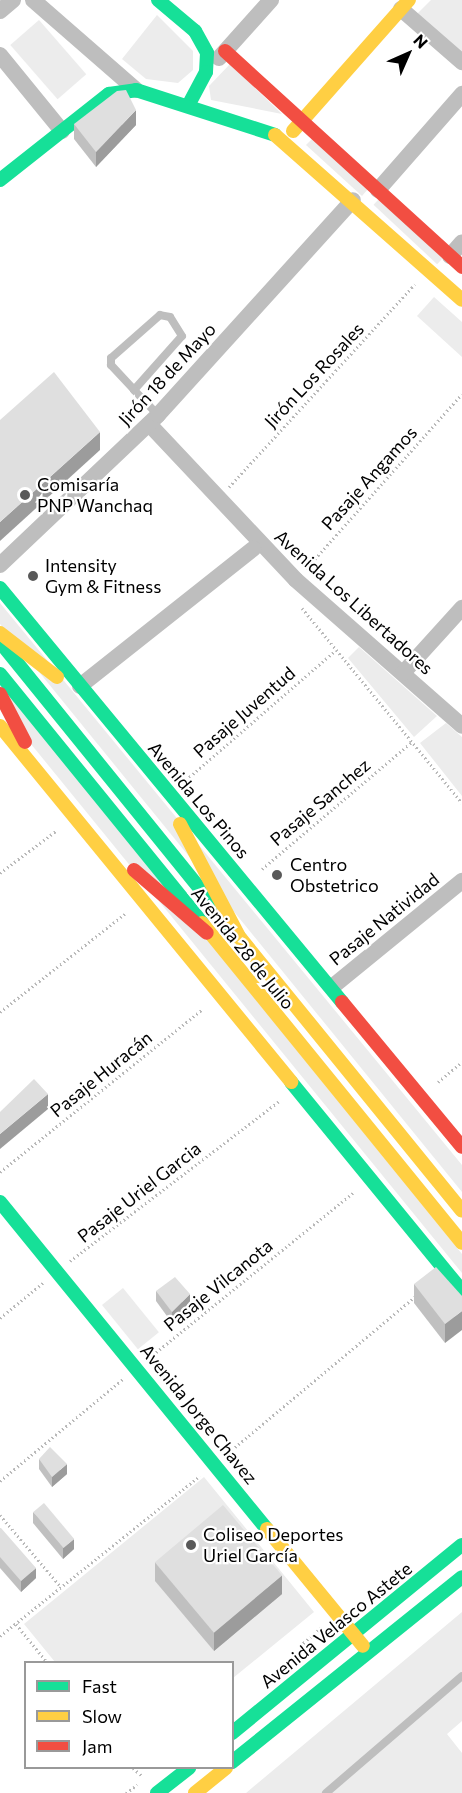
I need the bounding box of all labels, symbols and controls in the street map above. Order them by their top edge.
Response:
north arrow [378,24,438,84]
text: N [410,30,432,52]
street label: Jirón 18 de Mayo [114,318,220,430]
street label: Jirón Los Rosales [260,318,368,432]
street label: Pasaje Angamos [317,422,421,534]
place label: Comisaría PNP Wanchaq [37,474,153,516]
marker: Comisaría PNP Wanchaq [18,488,32,502]
street label: Avenida Los Libertadores [270,525,438,679]
place label: Intensity Gym & Fitness [45,555,161,598]
marker: Intensity Gym & Fitness [26,569,40,583]
street label: Pasaje Juventud [189,662,299,762]
street label: Avenida Los Pinos [144,737,254,863]
street label: Pasaje Sanchez [266,754,374,850]
place label: Centro Obstetrico [290,854,379,896]
marker: Centro Obstetrico [268,866,286,884]
street label: Pasaje Natividad [325,868,443,970]
street label: Avenida 28 de Julio [187,882,299,1014]
street label: Pasaje Huracán [46,1026,156,1122]
street label: Pasaje Uriel Garcia [73,1137,205,1247]
street label: Pasaje Vilcanota [159,1235,277,1335]
street label: Avenida Jorge Chavez [136,1340,262,1488]
place label: Coliseo Deportes Uriel García [203,1524,343,1567]
marker: Coliseo Deportes Uriel García [184,1538,198,1552]
street label: Avenida Velasco Astete [256,1557,416,1693]
legend [24,1661,234,1769]
text: Fast [82,1675,117,1697]
text: Slow [82,1705,122,1727]
text: Jam [82,1735,112,1757]

